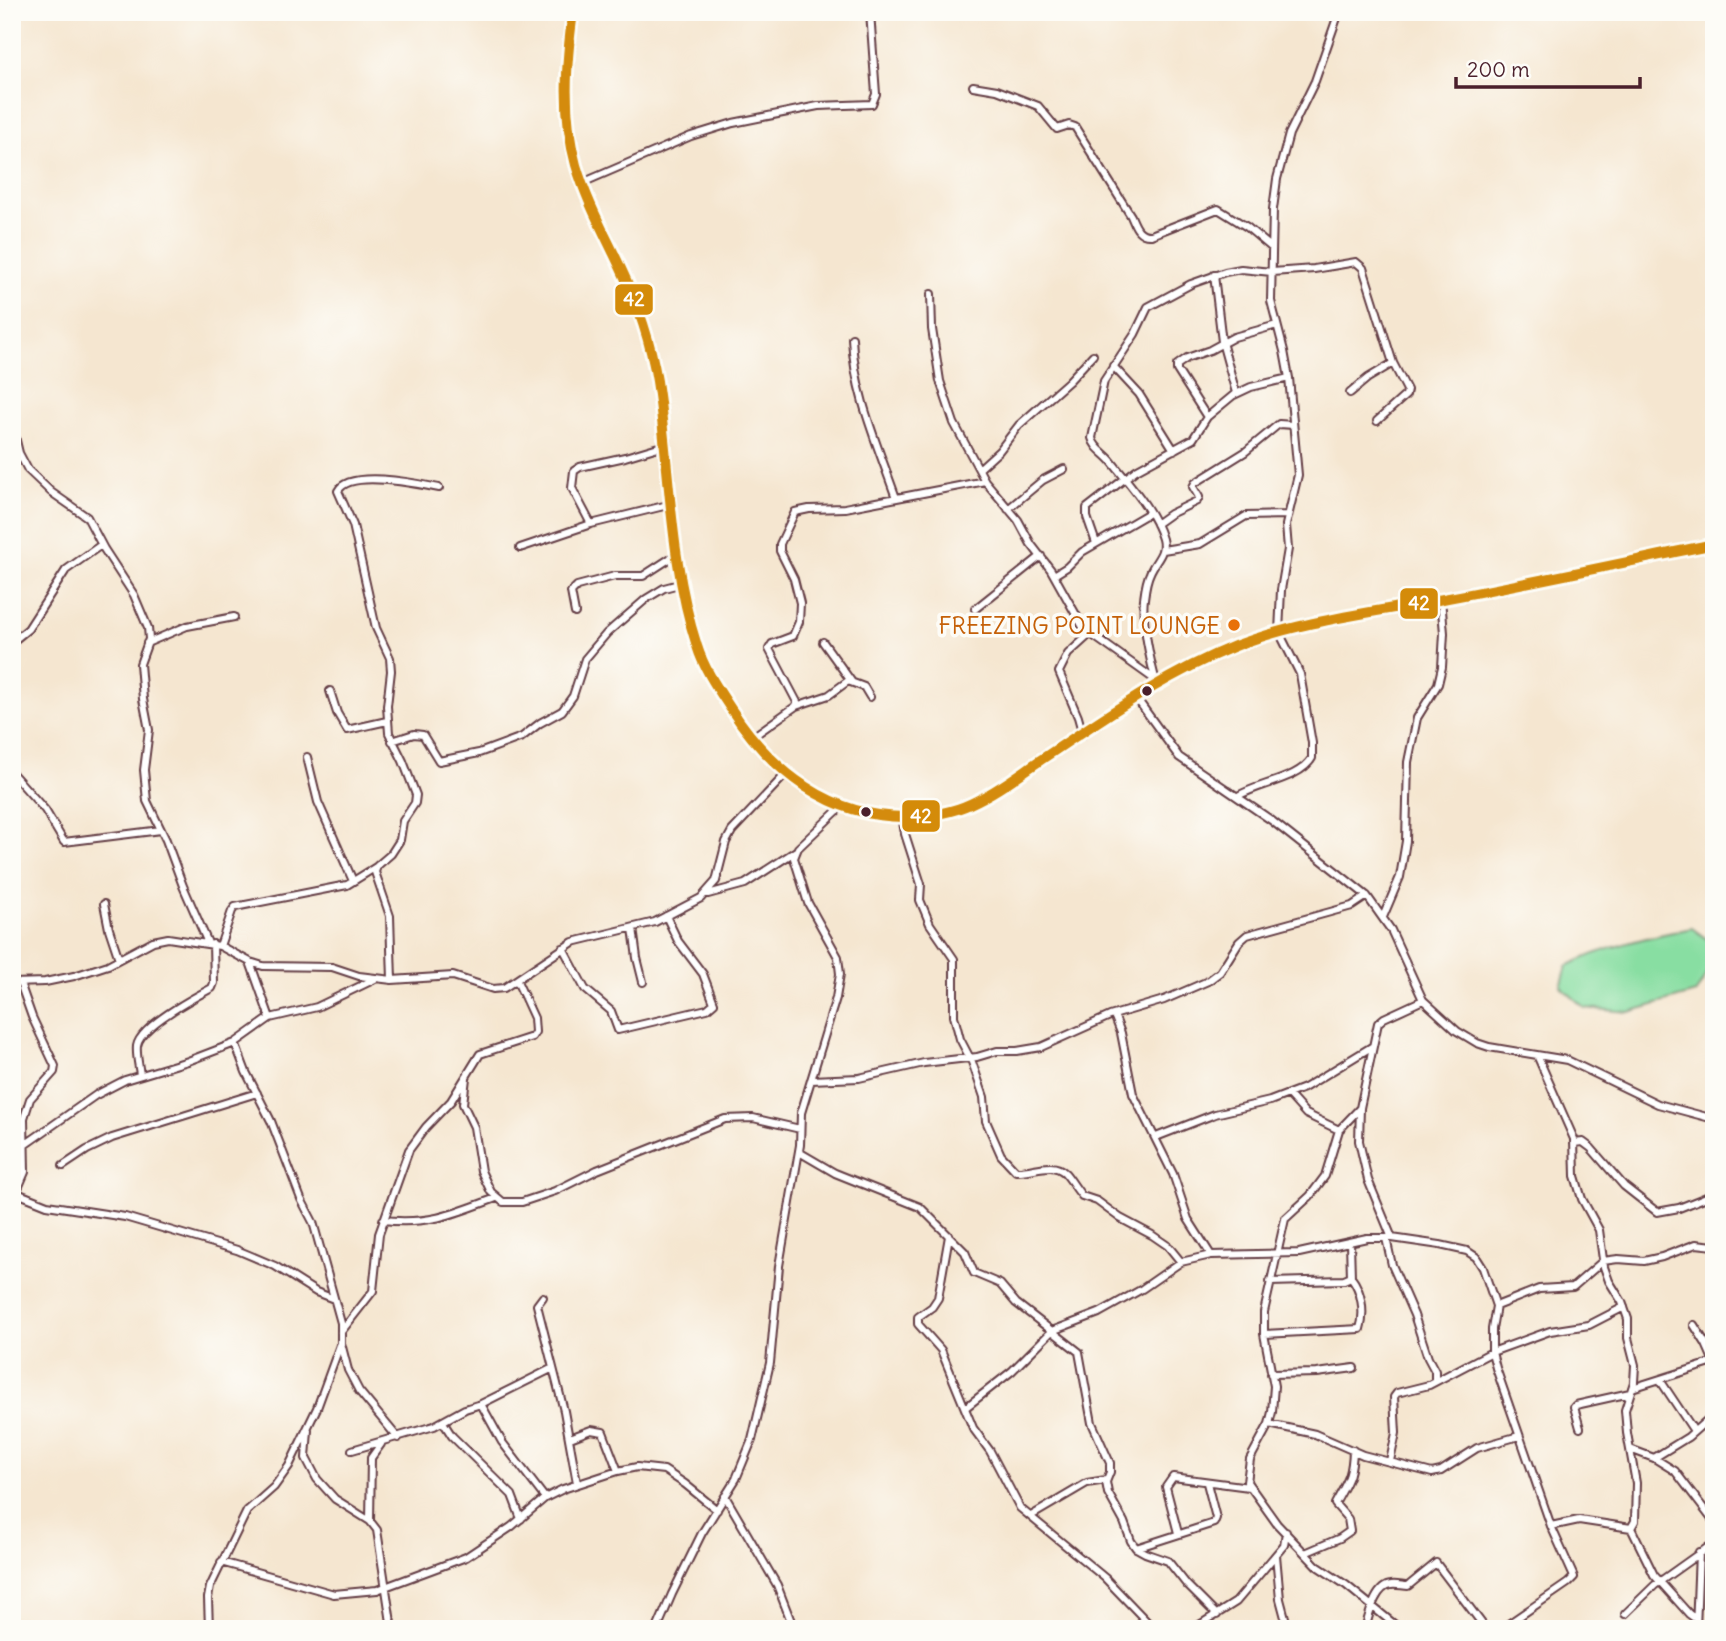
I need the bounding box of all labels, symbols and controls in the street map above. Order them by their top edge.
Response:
scale bar [1456,46,1640,90]
text: 200 m [1467,56,1530,83]
line badge: 42 [614,283,654,316]
text: 42 [623,287,645,311]
line badge: 42 [1399,587,1439,620]
text: 42 [1408,591,1430,615]
place label: FREEZING POINT LOUNGE [939,611,1220,640]
marker: FREEZING POINT LOUNGE [1226,617,1242,633]
unlabelled marker [1140,684,1154,698]
line badge: 42 [901,799,941,833]
text: 42 [910,804,932,828]
unlabelled marker [859,805,873,819]

